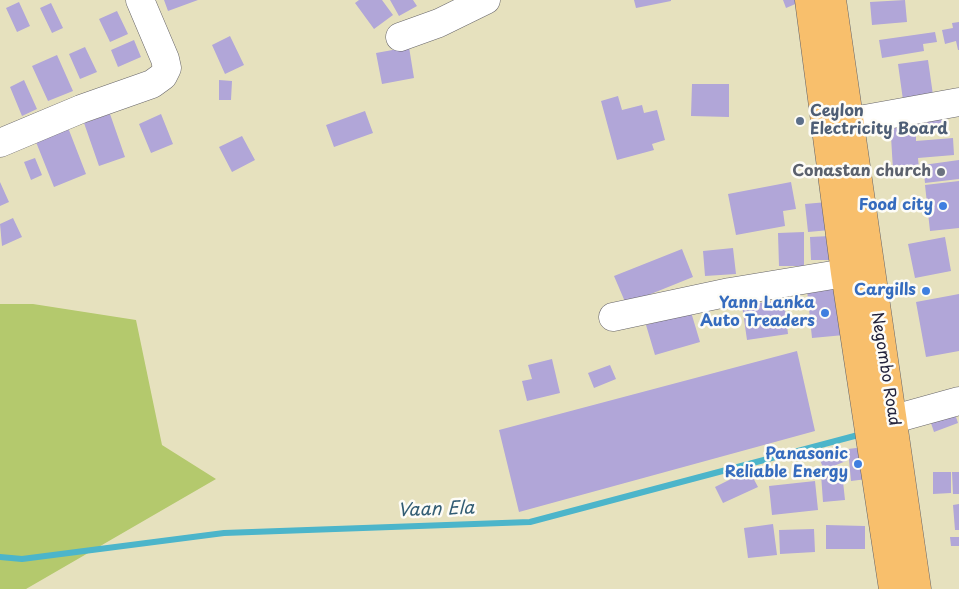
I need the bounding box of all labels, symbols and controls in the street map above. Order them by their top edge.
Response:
place label: Ceylon Electricity Board [810,102,948,140]
marker: Ceylon Electricity Board [794,115,806,127]
place label: Conastan church [792,162,931,182]
marker: Conastan church [935,166,947,178]
place label: Food city [859,196,933,216]
marker: Food city [937,200,949,212]
place label: Cargills [854,281,916,301]
marker: Cargills [920,285,932,297]
place label: Yann Lanka Auto Treaders [700,294,815,332]
marker: Yann Lanka Auto Treaders [819,307,831,319]
street label: Negombo Road [867,311,903,427]
place label: Panasonic Reliable Energy [725,445,848,483]
marker: Panasonic Reliable Energy [852,458,864,470]
water label: Vaan Ela [397,498,475,522]

